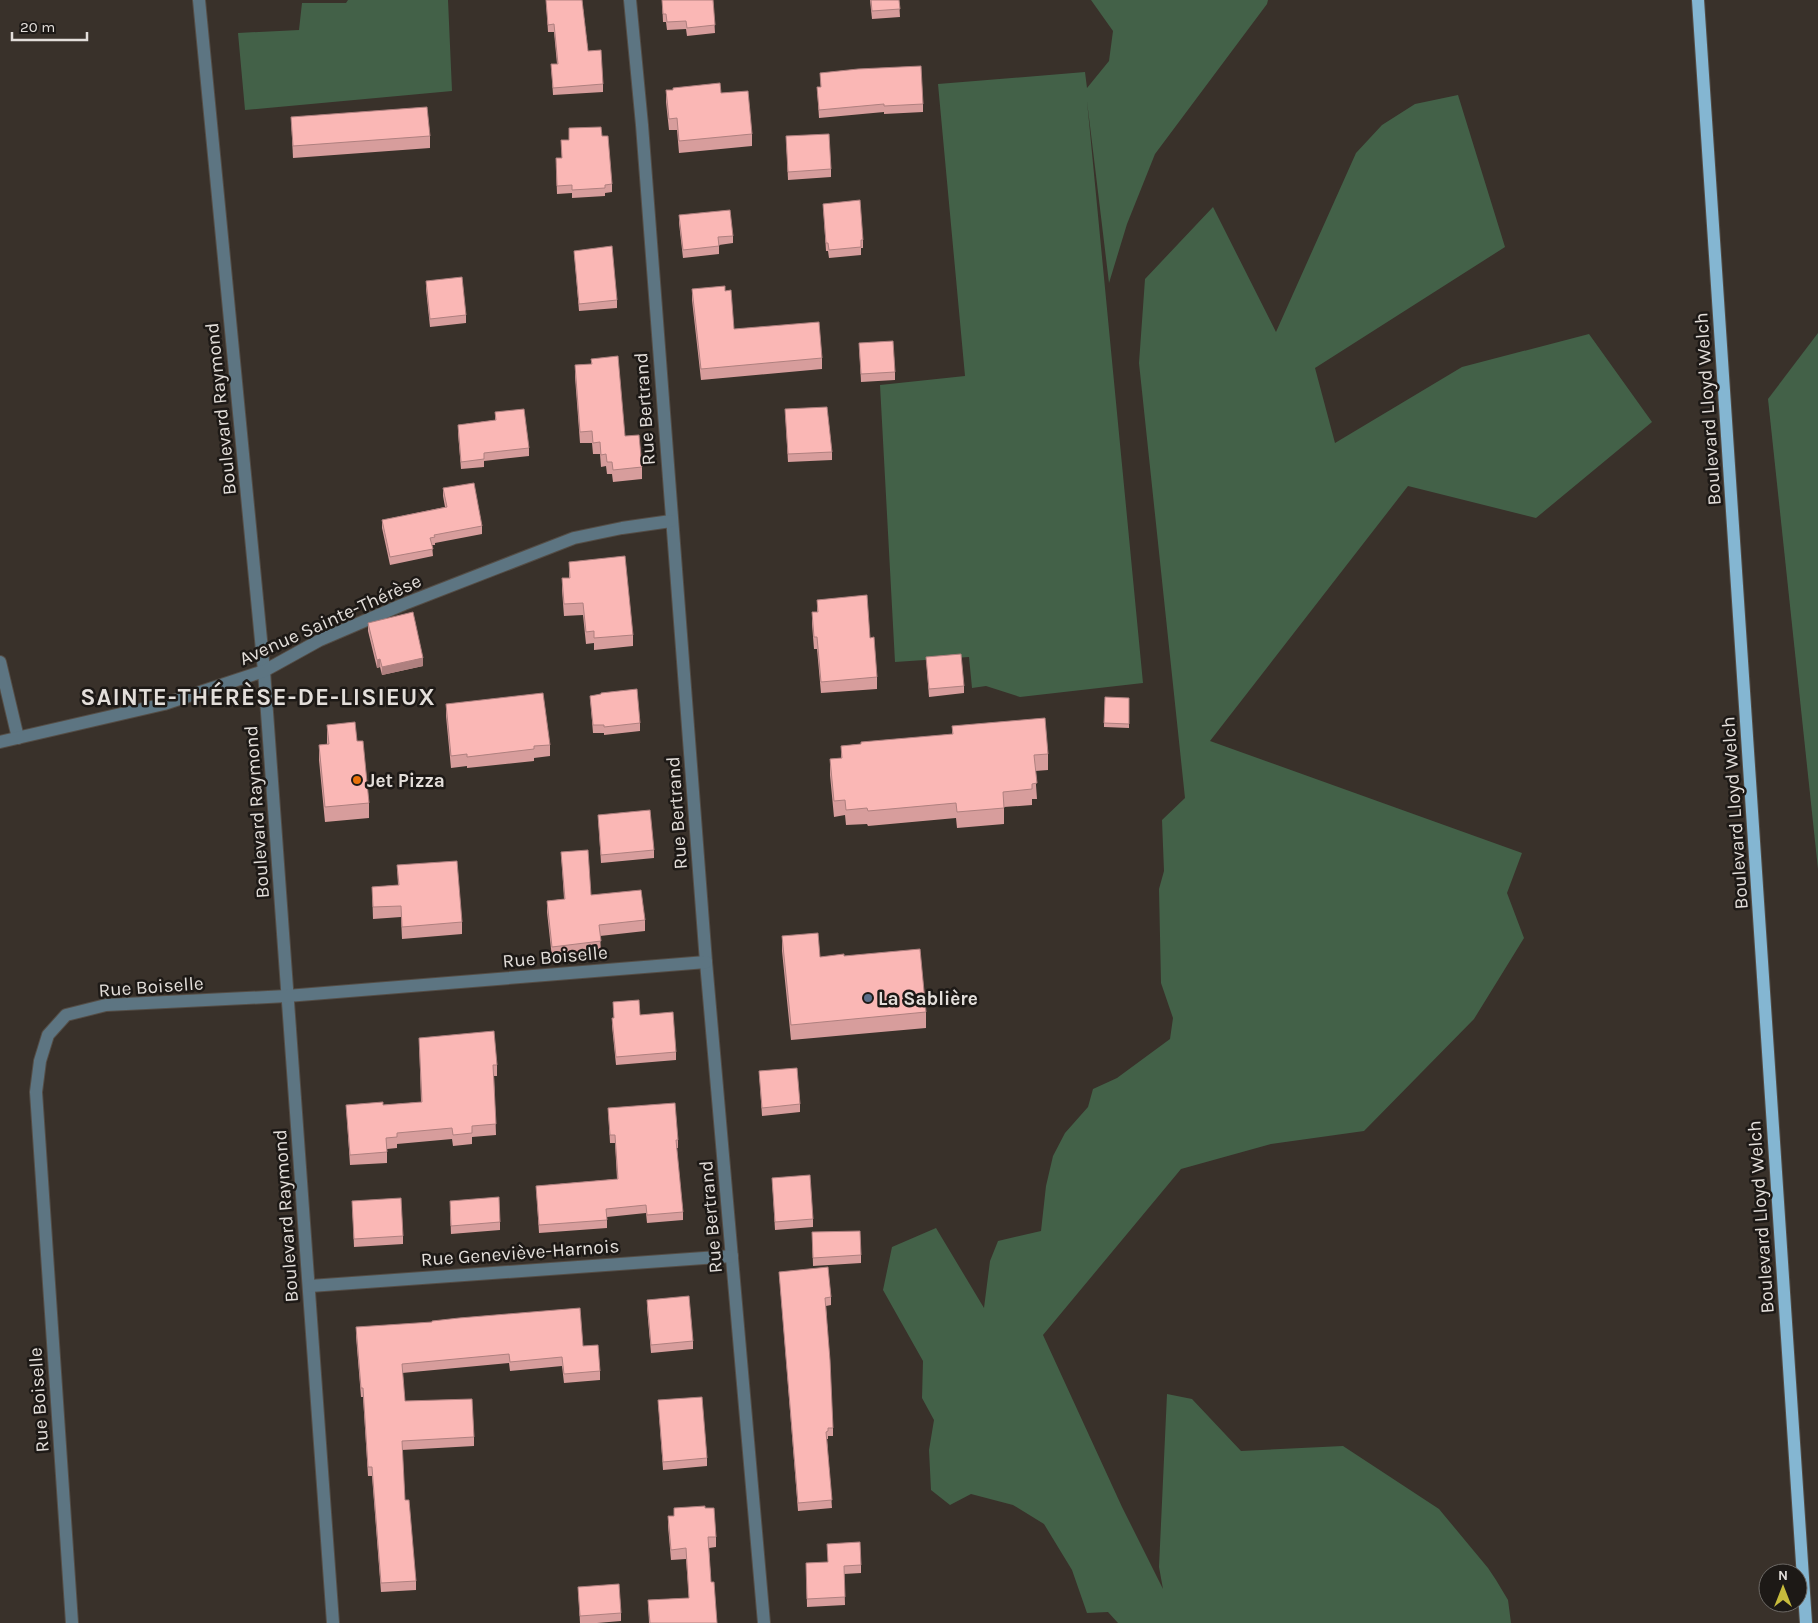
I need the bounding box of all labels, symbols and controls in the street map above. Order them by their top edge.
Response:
scale bar [12,10,88,42]
text: 20 m [20,18,55,36]
street label: Boulevard Lloyd Welch [1690,312,1726,506]
street label: Boulevard Raymond [201,322,241,496]
street label: Rue Bertrand [630,352,660,466]
street label: Avenue Sainte-Thérèse [236,570,425,670]
district label: SAINTE-THÉRÈSE-DE-LISIEUX [80,681,436,711]
street label: Boulevard Lloyd Welch [1717,716,1753,910]
street label: Boulevard Raymond [240,725,274,899]
street label: Rue Bertrand [662,756,692,870]
place label: Jet Pizza [367,770,445,792]
marker: Jet Pizza [351,774,363,786]
street label: Rue Boiselle [502,941,609,973]
street label: Rue Boiselle [98,972,204,1002]
place label: La Sablière [878,988,978,1010]
marker: La Sablière [862,992,874,1004]
street label: Boulevard Lloyd Welch [1743,1120,1779,1314]
street label: Boulevard Raymond [269,1129,303,1303]
street label: Rue Bertrand [695,1160,727,1274]
street label: Rue Geneviève-Harnois [420,1235,620,1271]
street label: Rue Boiselle [24,1347,54,1453]
north arrow [1758,1563,1808,1613]
text: N [1778,1567,1788,1584]

